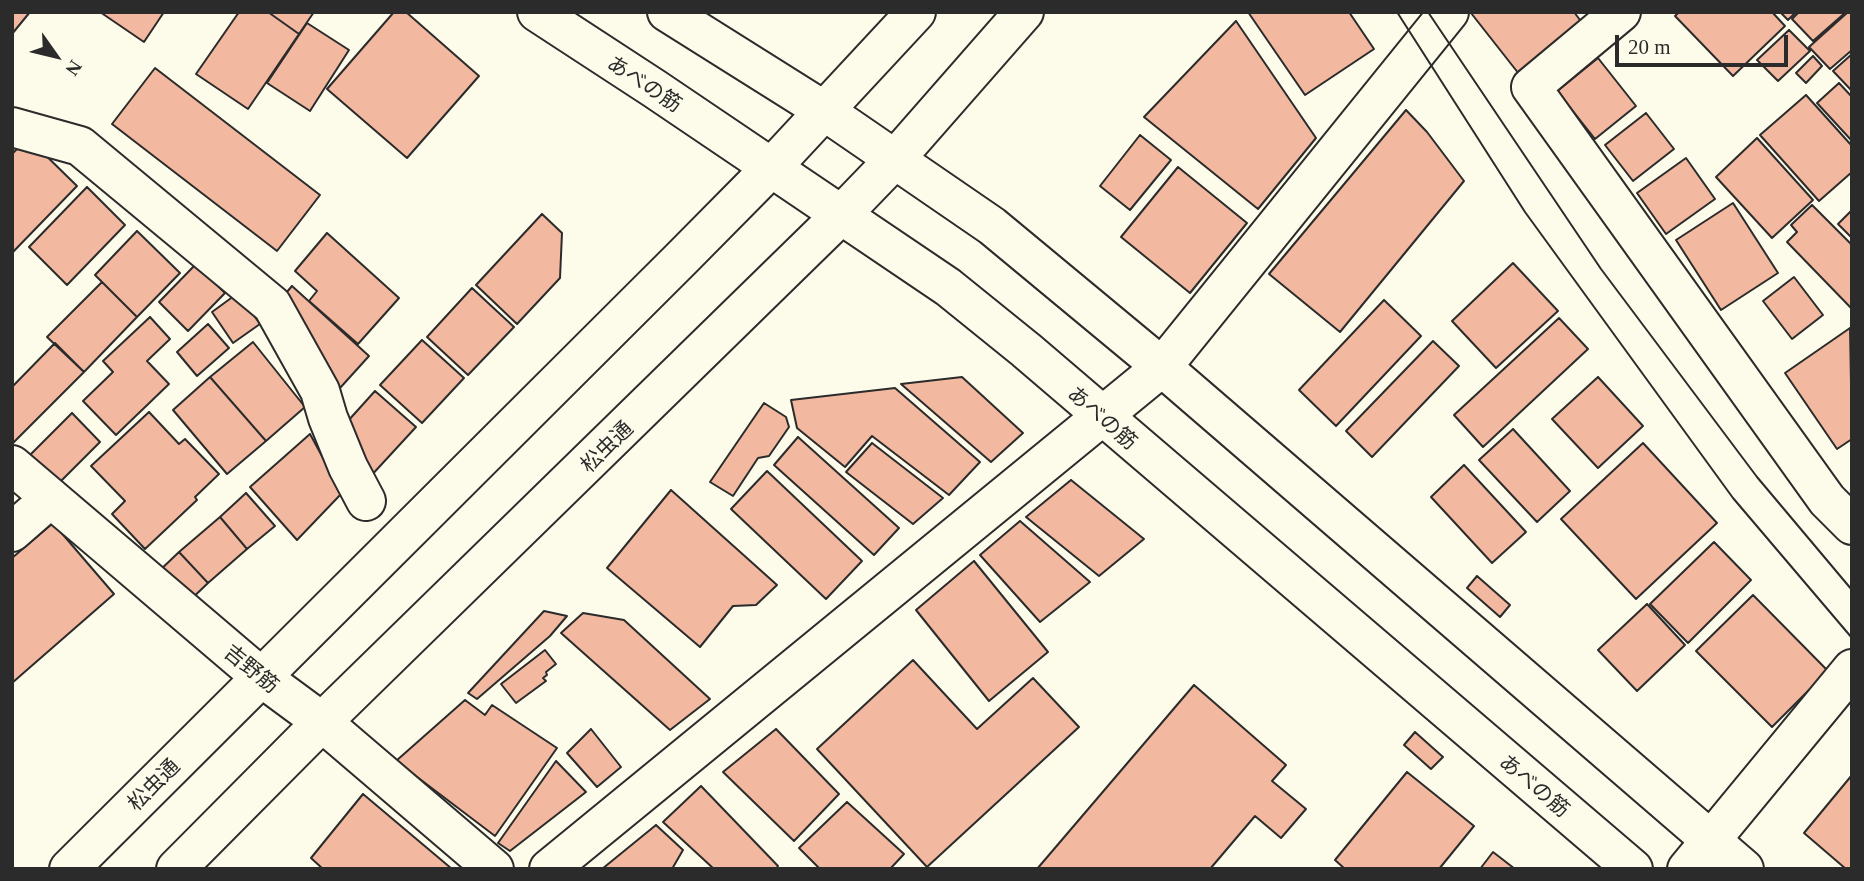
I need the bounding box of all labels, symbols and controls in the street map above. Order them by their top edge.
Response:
north arrow [21,21,91,91]
scale bar [1619,21,1792,65]
text: 20 m [1628,35,1671,59]
street label: あべの筋 [603,50,687,116]
text: N [61,56,86,80]
street label: あべの筋 [1063,380,1143,454]
street label: 松虫通 [575,415,637,477]
street label: 吉野筋 [220,638,284,698]
street label: あべの筋 [1495,748,1575,822]
street label: 松虫通 [122,753,184,815]

